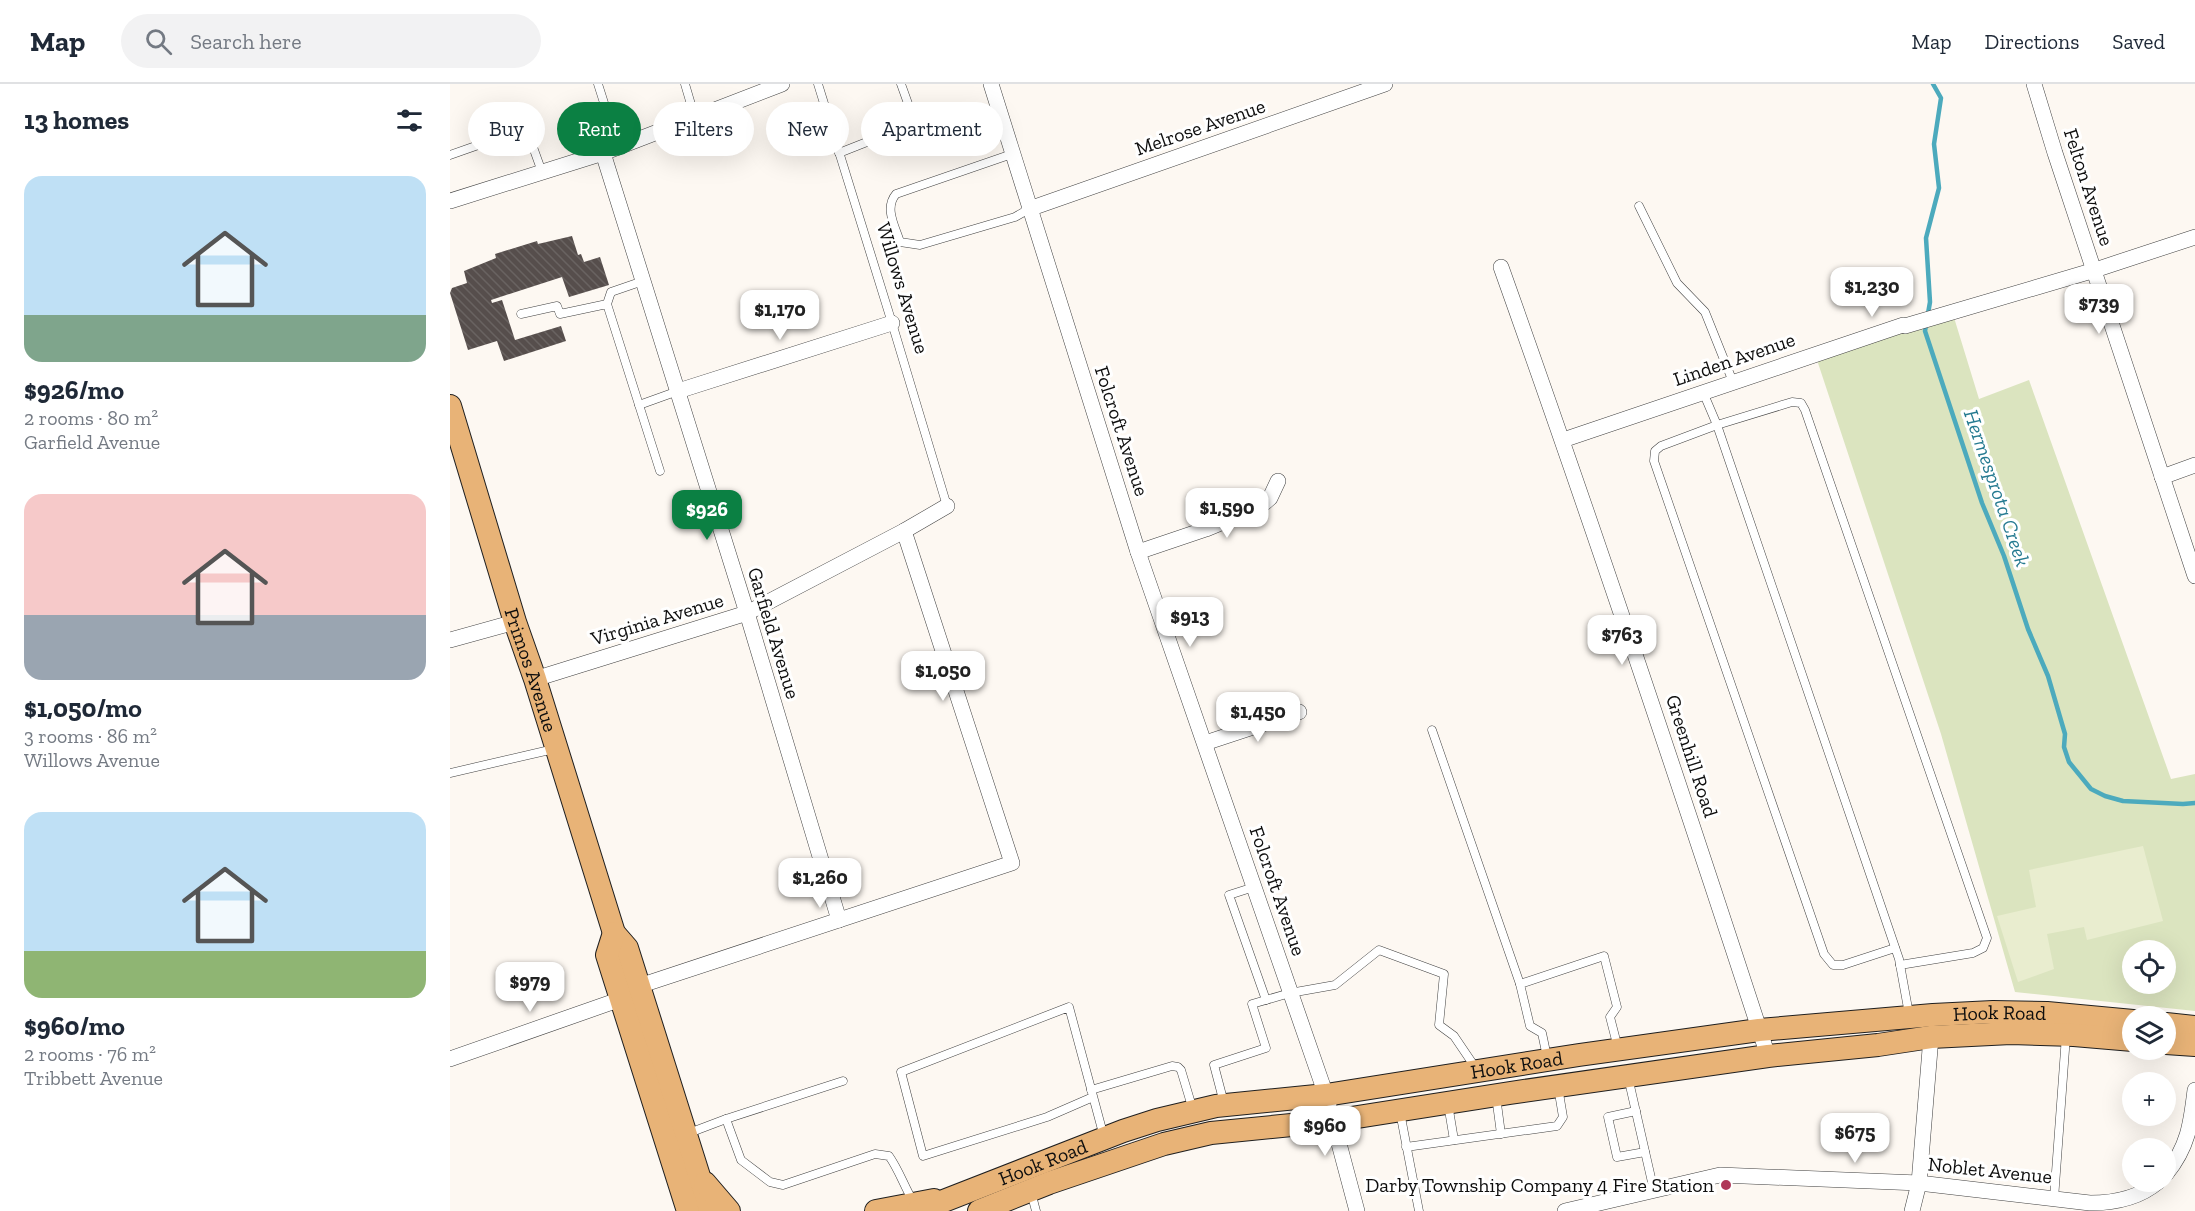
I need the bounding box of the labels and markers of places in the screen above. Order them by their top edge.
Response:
pin: $1,230 [1823,267,1921,318]
pin: $739 [2063,284,2135,335]
pin: $1,170 [731,290,829,341]
pin: $1,590 [1178,488,1276,539]
pin: $926 [671,490,743,541]
pin: $913 [1154,597,1226,648]
pin: $763 [1586,615,1658,666]
pin: $1,050 [894,651,992,702]
pin: $1,450 [1209,692,1307,743]
pin: $1,260 [771,858,869,909]
pin: $979 [494,962,566,1013]
pin: $960 [1289,1106,1361,1157]
pin: $675 [1819,1113,1891,1164]
place label: Darby Township Company 4 Fire Station [1365,1173,1715,1197]
marker: Darby Township Company 4 Fire Station [1719,1178,1733,1192]

